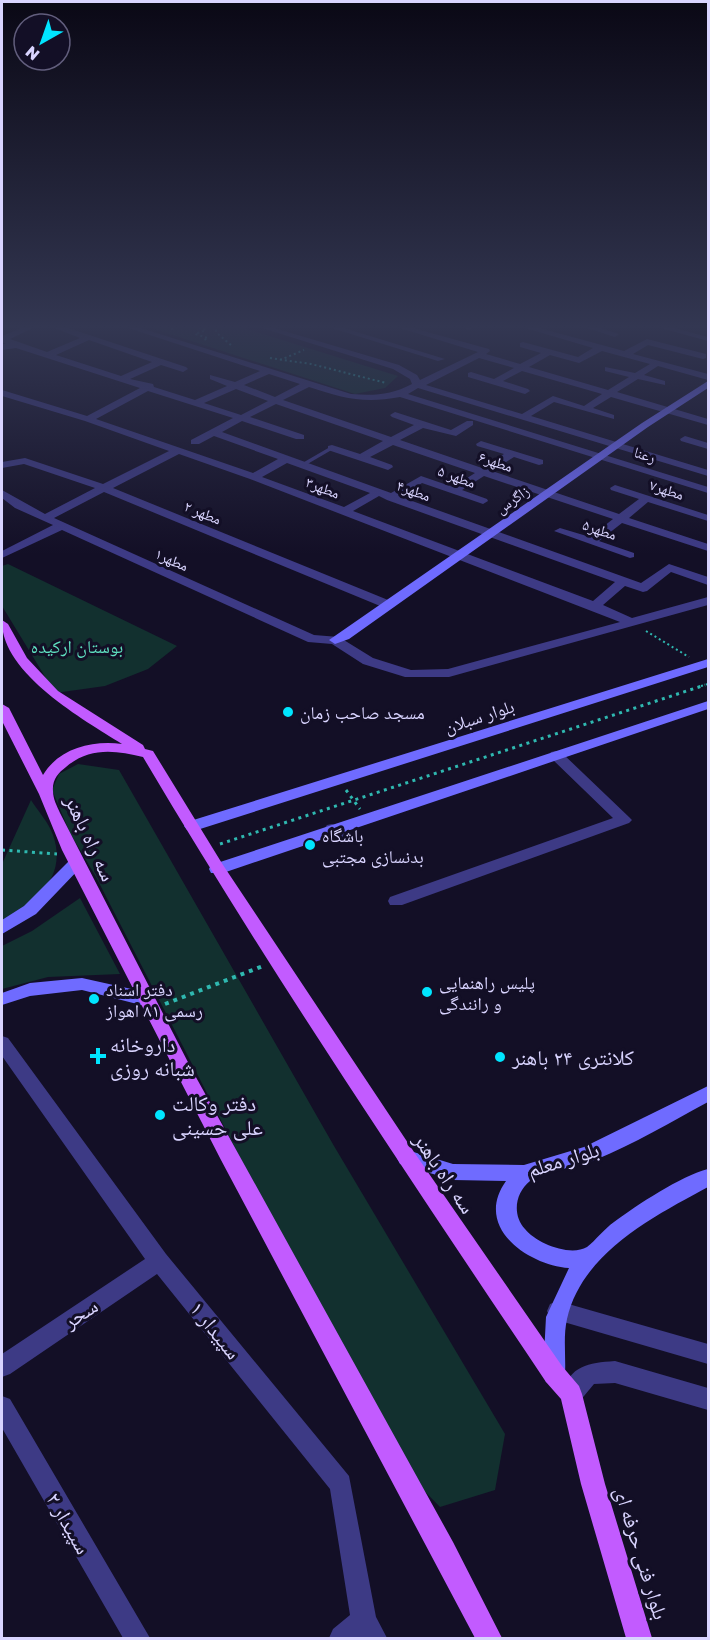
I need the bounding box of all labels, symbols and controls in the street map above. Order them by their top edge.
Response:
north arrow [12,12,72,72]
text: N [21,42,43,65]
street label: رعنا [632,442,658,467]
street label: مطهر۶ [476,447,516,476]
street label: مطهر ۵ [435,461,478,492]
street label: مطهر۳ [303,472,343,503]
street label: مطهر۷ [647,475,686,504]
street label: مطهر۴ [394,476,434,505]
street label: زاگرس [492,481,534,519]
street label: مطهر ۲ [181,496,224,529]
street label: مطهر۵ [580,515,620,544]
street label: مطهر۱ [152,544,192,575]
park label: بوستان ارکیده [31,635,123,658]
street label: بلوار سبلان [441,694,517,739]
place label: مسجد صاحب زمان [300,701,425,724]
marker: مسجد صاحب زمان [281,705,295,719]
street label: سه راه باهنر [59,790,122,885]
place label: باشگاه بدنسازی مجتبی [322,824,424,868]
marker: باشگاه بدنسازی مجتبی [303,838,317,852]
place label: پلیس راهنمایی و رانندگی [439,971,535,1015]
place label: دفتر اسناد رسمی ۸۱ اهواز [105,978,203,1022]
marker: پلیس راهنمایی و رانندگی [420,985,434,999]
marker: دفتر اسناد رسمی ۸۱ اهواز [87,992,101,1006]
place label: داروخانه شبانه روزی [110,1031,195,1081]
place label: کلانتری ۲۴ باهنر [511,1044,634,1070]
marker: داروخانه شبانه روزی [91,1049,105,1063]
marker: کلانتری ۲۴ باهنر [493,1050,507,1064]
place label: دفتر وکالت علی حسینی [172,1090,263,1141]
marker: دفتر وکالت علی حسینی [153,1108,167,1122]
street label: سه راه باهنر [408,1127,481,1218]
street label: بلوار معلم [524,1136,603,1184]
street label: سحر [57,1292,102,1334]
street label: سپیدار ۱ [185,1296,247,1364]
street label: بلوار فنی حرفه ای [609,1484,674,1623]
street label: سپیدار ۲ [41,1488,97,1558]

